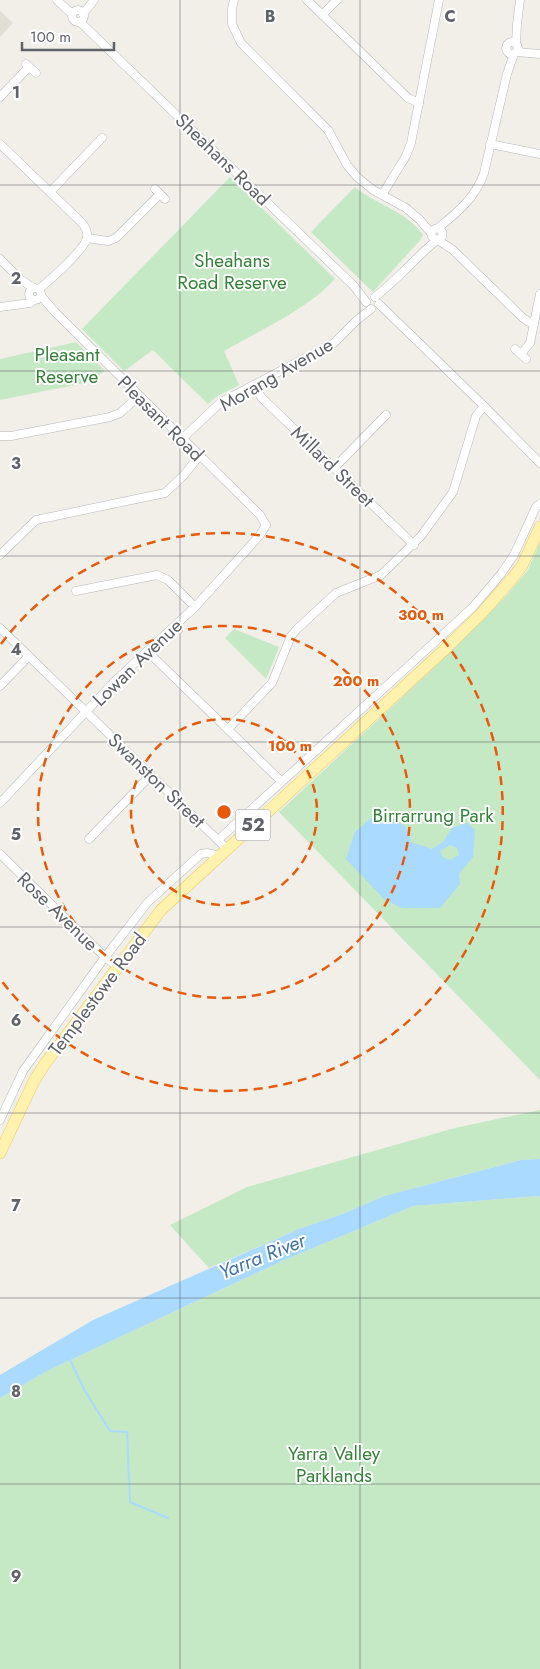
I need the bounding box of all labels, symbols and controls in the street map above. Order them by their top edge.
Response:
text: B [265,5,275,28]
text: C [444,5,456,28]
scale bar [22,20,115,52]
text: 100 m [30,26,71,48]
text: 1 [12,81,20,104]
street label: Sheahans Road [169,107,276,212]
park label: Sheahans Road Reserve [177,247,287,296]
text: 2 [11,267,21,290]
street label: Morang Avenue [214,331,338,418]
park label: Pleasant Reserve [34,341,100,390]
street label: Pleasant Road [112,369,210,467]
street label: Millard Street [285,420,381,513]
text: 3 [11,452,21,475]
text: 300 m [398,604,444,626]
street label: Lowan Avenue [86,612,188,712]
text: 4 [10,638,22,661]
text: 200 m [333,670,379,692]
street label: Swanston Street [102,727,212,834]
text: 100 m [268,735,312,757]
park label: Birrarrung Park [372,802,494,829]
centre of rings [215,803,233,821]
road number: 52 [236,810,270,840]
text: 5 [11,823,21,846]
street label: Rose Avenue [11,866,104,957]
street label: Templestowe Road [42,927,153,1061]
text: 6 [11,1009,21,1032]
text: 7 [11,1194,21,1217]
water label: Yarra River [215,1225,311,1287]
text: 8 [11,1380,21,1403]
park label: Yarra Valley Parklands [288,1440,381,1489]
text: 9 [11,1565,21,1588]

